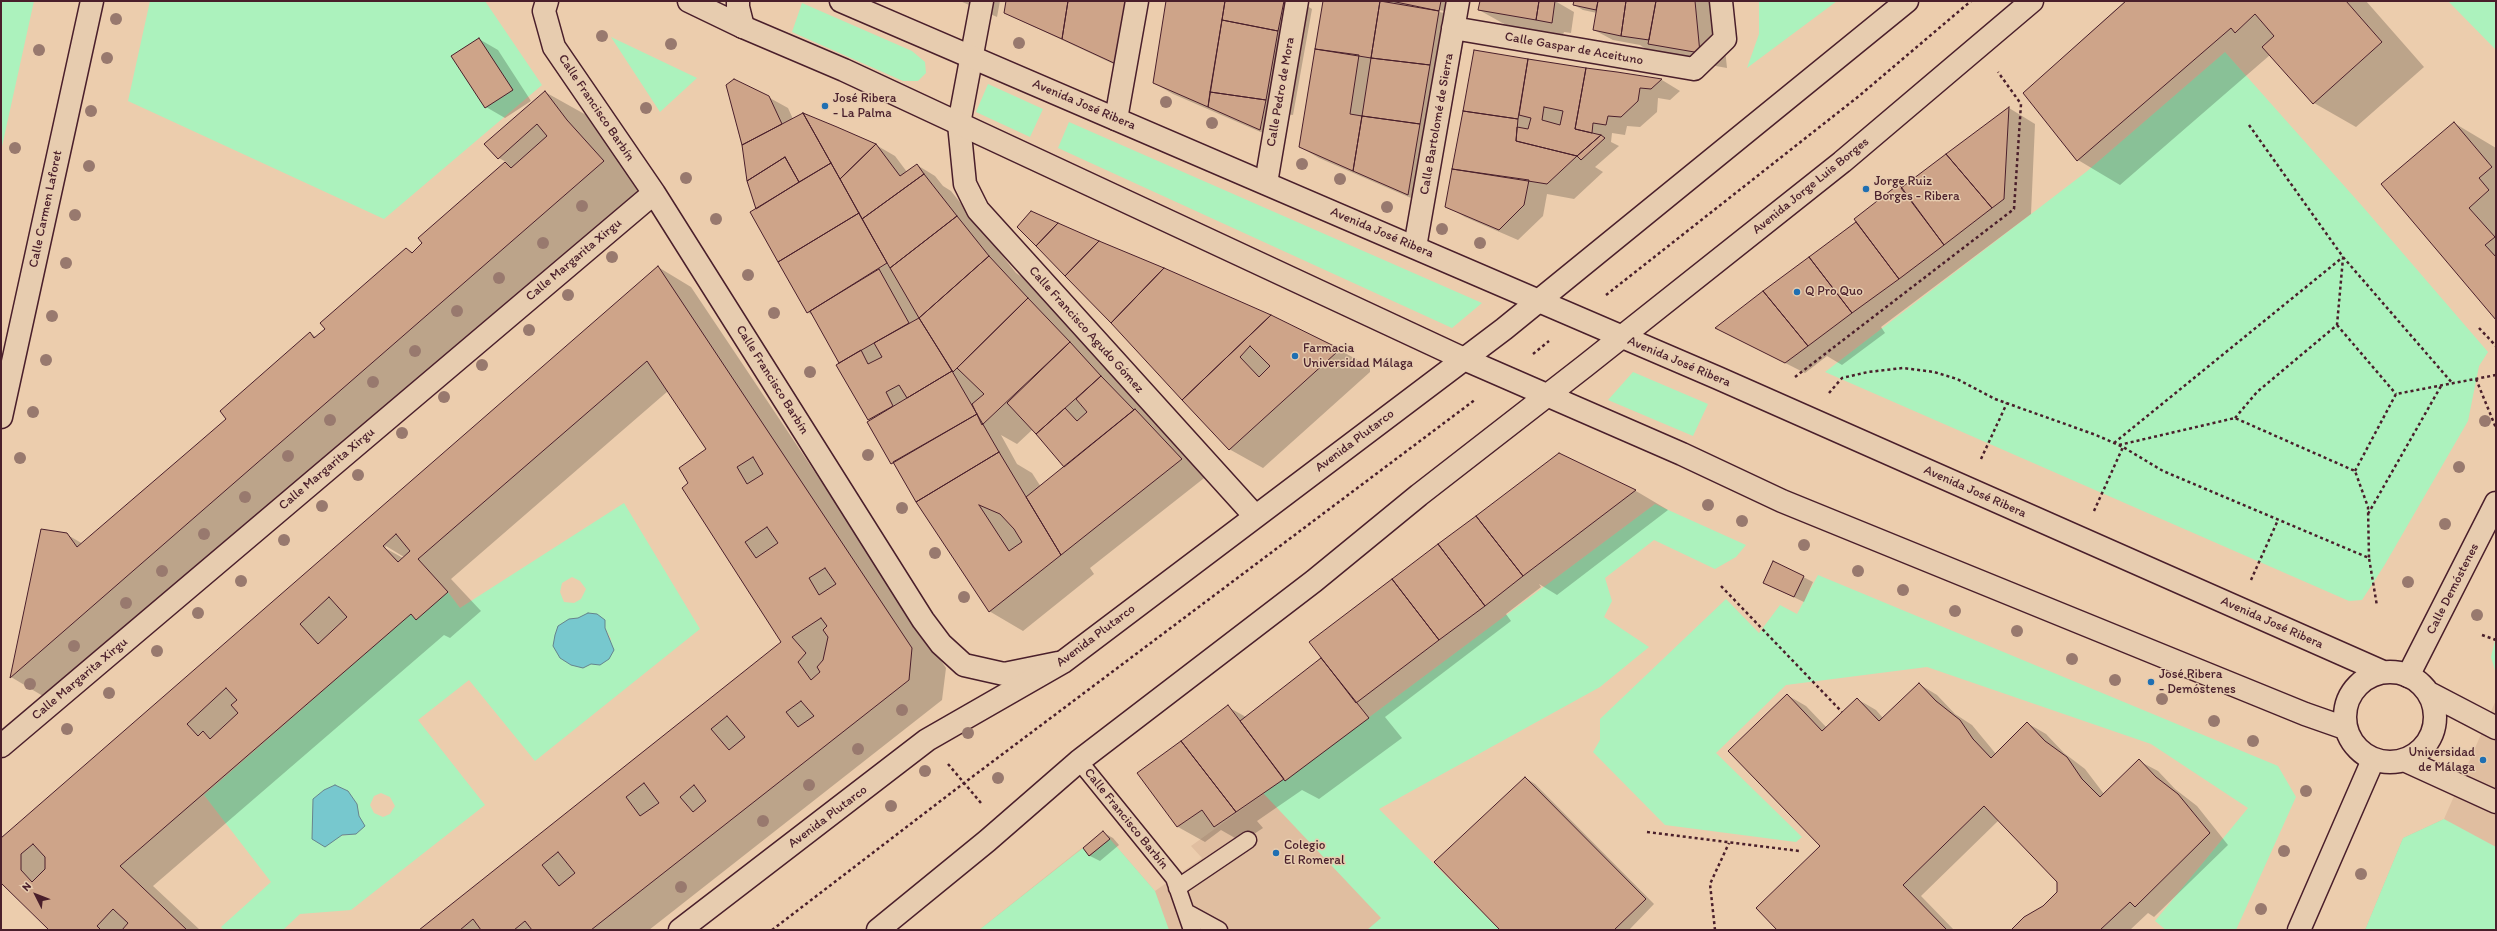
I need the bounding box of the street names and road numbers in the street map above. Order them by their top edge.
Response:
street label: Calle Gaspar de Aceituno [1504,29,1644,69]
street label: Calle Pedro de Mora [1264,36,1298,148]
street label: Calle Francisco Barbín [554,52,638,164]
street label: Calle Bartolomé de Sierra [1417,52,1457,196]
street label: Avenida José Ribera [1030,76,1138,134]
street label: Avenida Jorge Luis Borges [1750,134,1872,238]
street label: Calle Carmen Laforet [26,149,66,269]
street label: Avenida José Ribera [1328,204,1436,262]
street label: Calle Margarita Xirgu [523,215,625,305]
street label: Calle Francisco Agudo Gómez [1025,263,1147,397]
street label: Calle Francisco Barbín [732,323,812,437]
street label: Avenida José Ribera [1625,333,1733,391]
street label: Avenida Plutarco [1312,406,1398,476]
street label: Calle Margarita Xirgu [276,424,378,514]
street label: Avenida José Ribera [1921,462,2029,522]
street label: Calle Demóstenes [2423,541,2483,637]
street label: Avenida José Ribera [2218,593,2326,653]
street label: Avenida Plutarco [1053,601,1139,671]
street label: Calle Margarita Xirgu [29,634,131,724]
street label: Calle Francisco Barbín [1080,765,1172,873]
street label: Avenida Plutarco [785,782,871,852]

